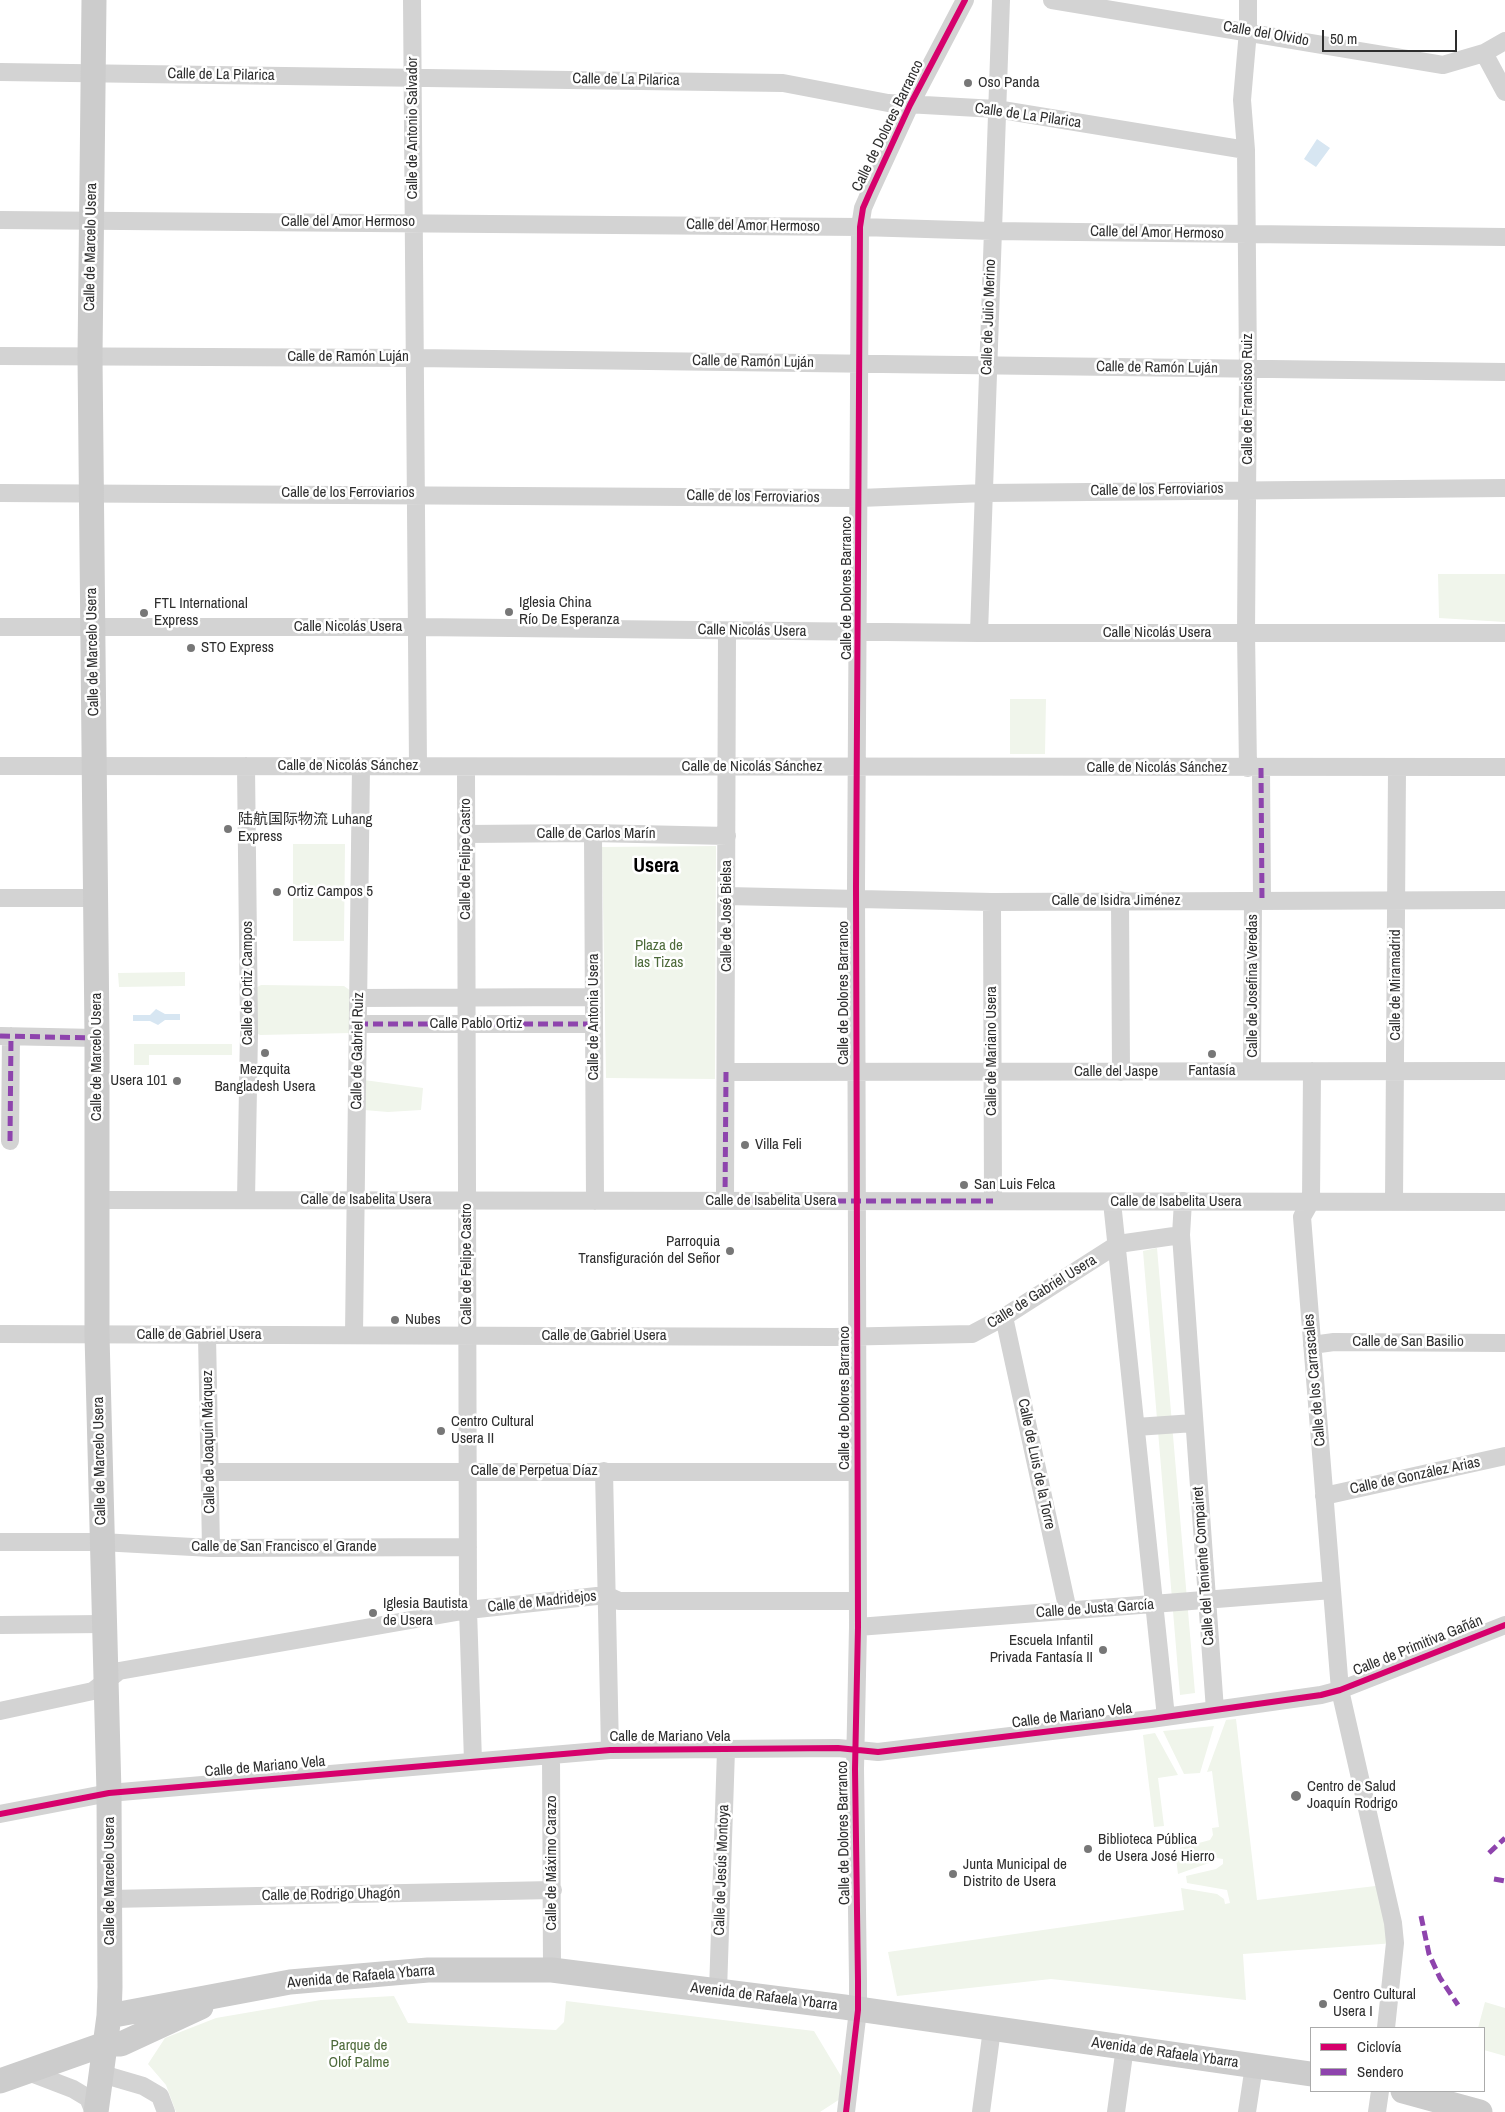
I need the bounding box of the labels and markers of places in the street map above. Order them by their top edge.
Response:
place label: Oso Panda [978,74,1040,92]
marker: Oso Panda [962,77,974,89]
place label: Iglesia China Río De Esperanza [519,594,619,629]
place label: FTL International Express [154,595,248,630]
marker: Iglesia China Río De Esperanza [503,606,515,618]
marker: FTL International Express [138,607,150,619]
place label: STO Express [201,639,274,657]
marker: STO Express [185,642,197,654]
place label: 陆航国际物流 Luhang Express [238,811,372,846]
marker: 陆航国际物流 Luhang Express [222,823,234,835]
place label: Ortiz Campos 5 [287,883,373,901]
marker: Ortiz Campos 5 [271,886,283,898]
marker: Mezquita Bangladesh Usera [259,1047,271,1059]
marker: Fantasía [1206,1048,1218,1060]
place label: Mezquita Bangladesh Usera [214,1061,316,1096]
place label: Fantasía [1188,1062,1236,1080]
place label: Usera 101 [110,1072,167,1090]
marker: Usera 101 [171,1075,183,1087]
place label: Villa Feli [755,1136,802,1154]
marker: Villa Feli [739,1139,751,1151]
place label: San Luis Felca [974,1176,1055,1194]
marker: San Luis Felca [958,1179,970,1191]
place label: Parroquia Transfiguración del Señor [578,1233,720,1268]
marker: Parroquia Transfiguración del Señor [724,1245,736,1257]
place label: Nubes [405,1311,441,1329]
marker: Nubes [389,1314,401,1326]
place label: Centro Cultural Usera II [451,1413,534,1448]
marker: Centro Cultural Usera II [435,1425,447,1437]
place label: Iglesia Bautista de Usera [383,1595,468,1630]
marker: Iglesia Bautista de Usera [367,1607,379,1619]
place label: Escuela Infantil Privada Fantasía II [990,1632,1093,1667]
marker: Escuela Infantil Privada Fantasía II [1097,1644,1109,1656]
place label: Centro de Salud Joaquín Rodrigo [1307,1778,1398,1813]
marker: Centro de Salud Joaquín Rodrigo [1289,1789,1303,1803]
place label: Biblioteca Pública de Usera José Hierro [1098,1831,1215,1866]
marker: Biblioteca Pública de Usera José Hierro [1082,1843,1094,1855]
place label: Junta Municipal de Distrito de Usera [963,1856,1067,1891]
marker: Junta Municipal de Distrito de Usera [947,1868,959,1880]
place label: Centro Cultural Usera I [1333,1986,1416,2021]
marker: Centro Cultural Usera I [1317,1998,1329,2010]

